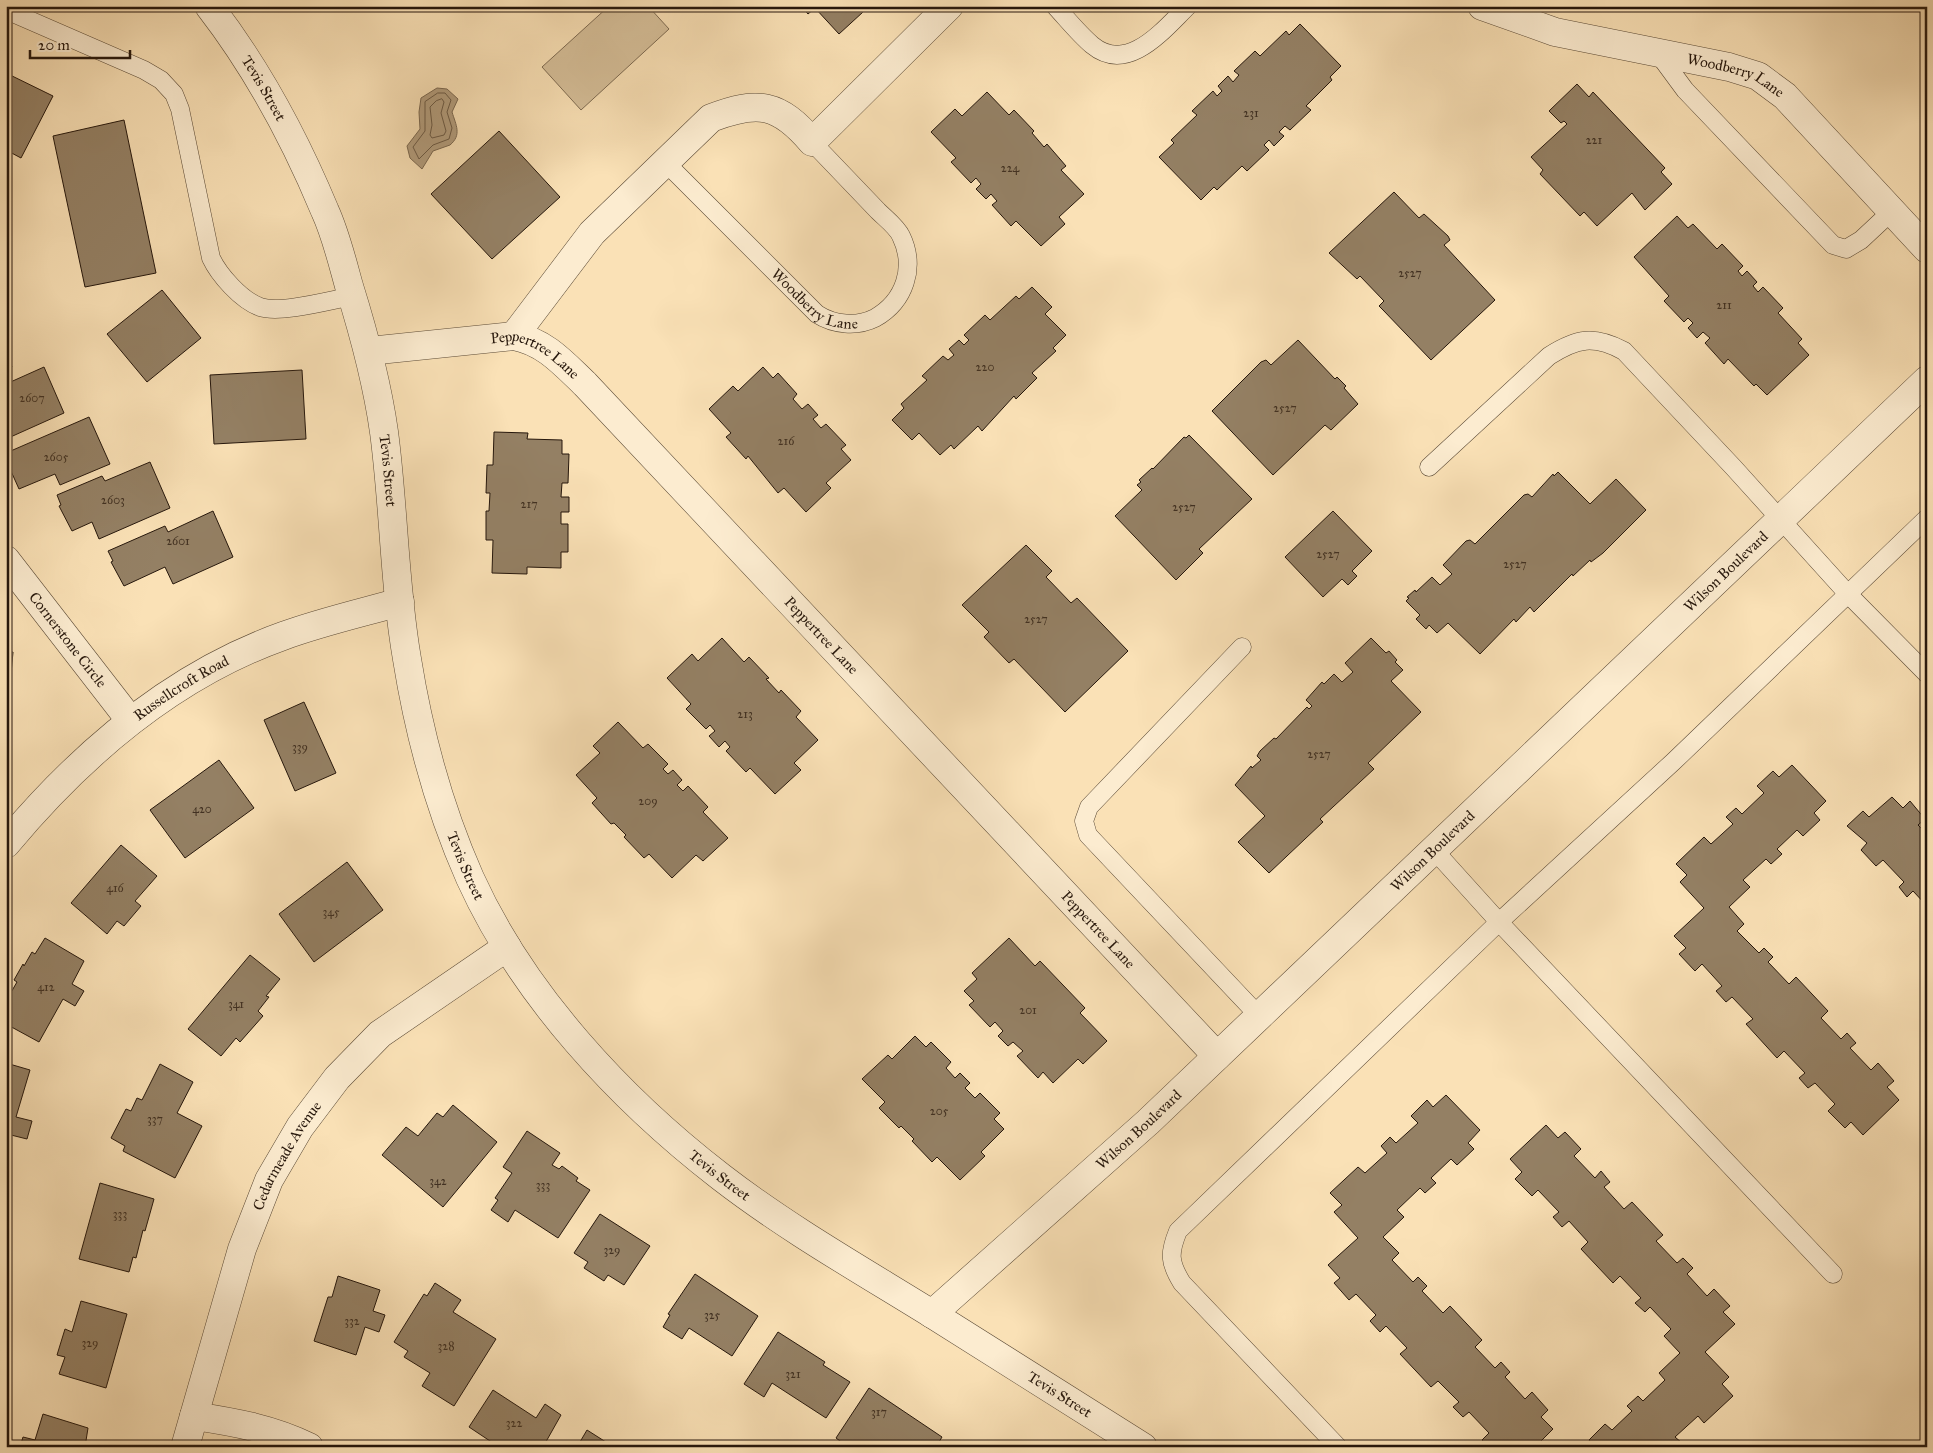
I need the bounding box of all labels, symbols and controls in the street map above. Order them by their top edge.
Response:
scale bar [30,28,130,60]
text: 20 m [38,36,70,54]
street label: Woodberry Lane [1685,50,1788,101]
street label: Tevis Street [238,52,290,125]
house number: 231 [1243,106,1259,120]
house number: 221 [1586,133,1603,147]
house number: 224 [1001,161,1020,175]
street label: Woodberry Lane [768,265,859,333]
house number: 2527 [1398,266,1422,280]
house number: 211 [1716,298,1732,312]
street label: Peppertree Lane [490,327,583,383]
house number: 220 [976,360,994,374]
house number: 2607 [19,391,45,405]
house number: 2527 [1273,401,1297,415]
street label: Tevis Street [375,433,400,508]
house number: 216 [778,434,795,448]
house number: 2605 [44,450,69,464]
house number: 2603 [101,493,125,507]
house number: 217 [520,497,538,511]
house number: 2527 [1172,500,1196,514]
street label: Wilson Boulevard [1680,527,1772,616]
house number: 2601 [166,534,190,548]
house number: 2527 [1316,547,1340,561]
house number: 2527 [1503,557,1527,571]
street label: Cornerstone Circle [25,588,111,691]
street label: Peppertree Lane [781,593,862,678]
house number: 2527 [1024,612,1048,626]
street label: Russellcroft Road [130,651,232,725]
house number: 213 [737,707,753,721]
house number: 339 [292,740,308,754]
house number: 2527 [1307,747,1331,761]
house number: 209 [638,794,658,808]
house number: 420 [192,802,212,816]
street label: Wilson Boulevard [1387,806,1479,895]
street label: Tevis Street [443,829,488,904]
house number: 416 [106,881,125,895]
street label: Peppertree Lane [1057,887,1139,972]
house number: 345 [322,905,340,919]
house number: 412 [37,980,55,994]
house number: 341 [228,997,244,1011]
house number: 201 [1019,1003,1037,1017]
street label: Wilson Boulevard [1092,1086,1186,1173]
street label: Cedarmeade Avenue [249,1098,325,1213]
house number: 205 [930,1104,949,1118]
house number: 337 [147,1112,163,1126]
street label: Tevis Street [685,1146,754,1205]
house number: 342 [429,1174,447,1188]
house number: 333 [536,1178,550,1192]
house number: 333 [113,1207,127,1221]
house number: 329 [603,1243,621,1257]
house number: 325 [704,1308,721,1322]
house number: 332 [344,1314,360,1328]
house number: 329 [81,1336,99,1350]
house number: 328 [437,1339,455,1353]
house number: 321 [785,1367,801,1381]
street label: Tevis Street [1024,1368,1096,1422]
house number: 317 [871,1405,887,1419]
house number: 322 [506,1416,522,1430]

